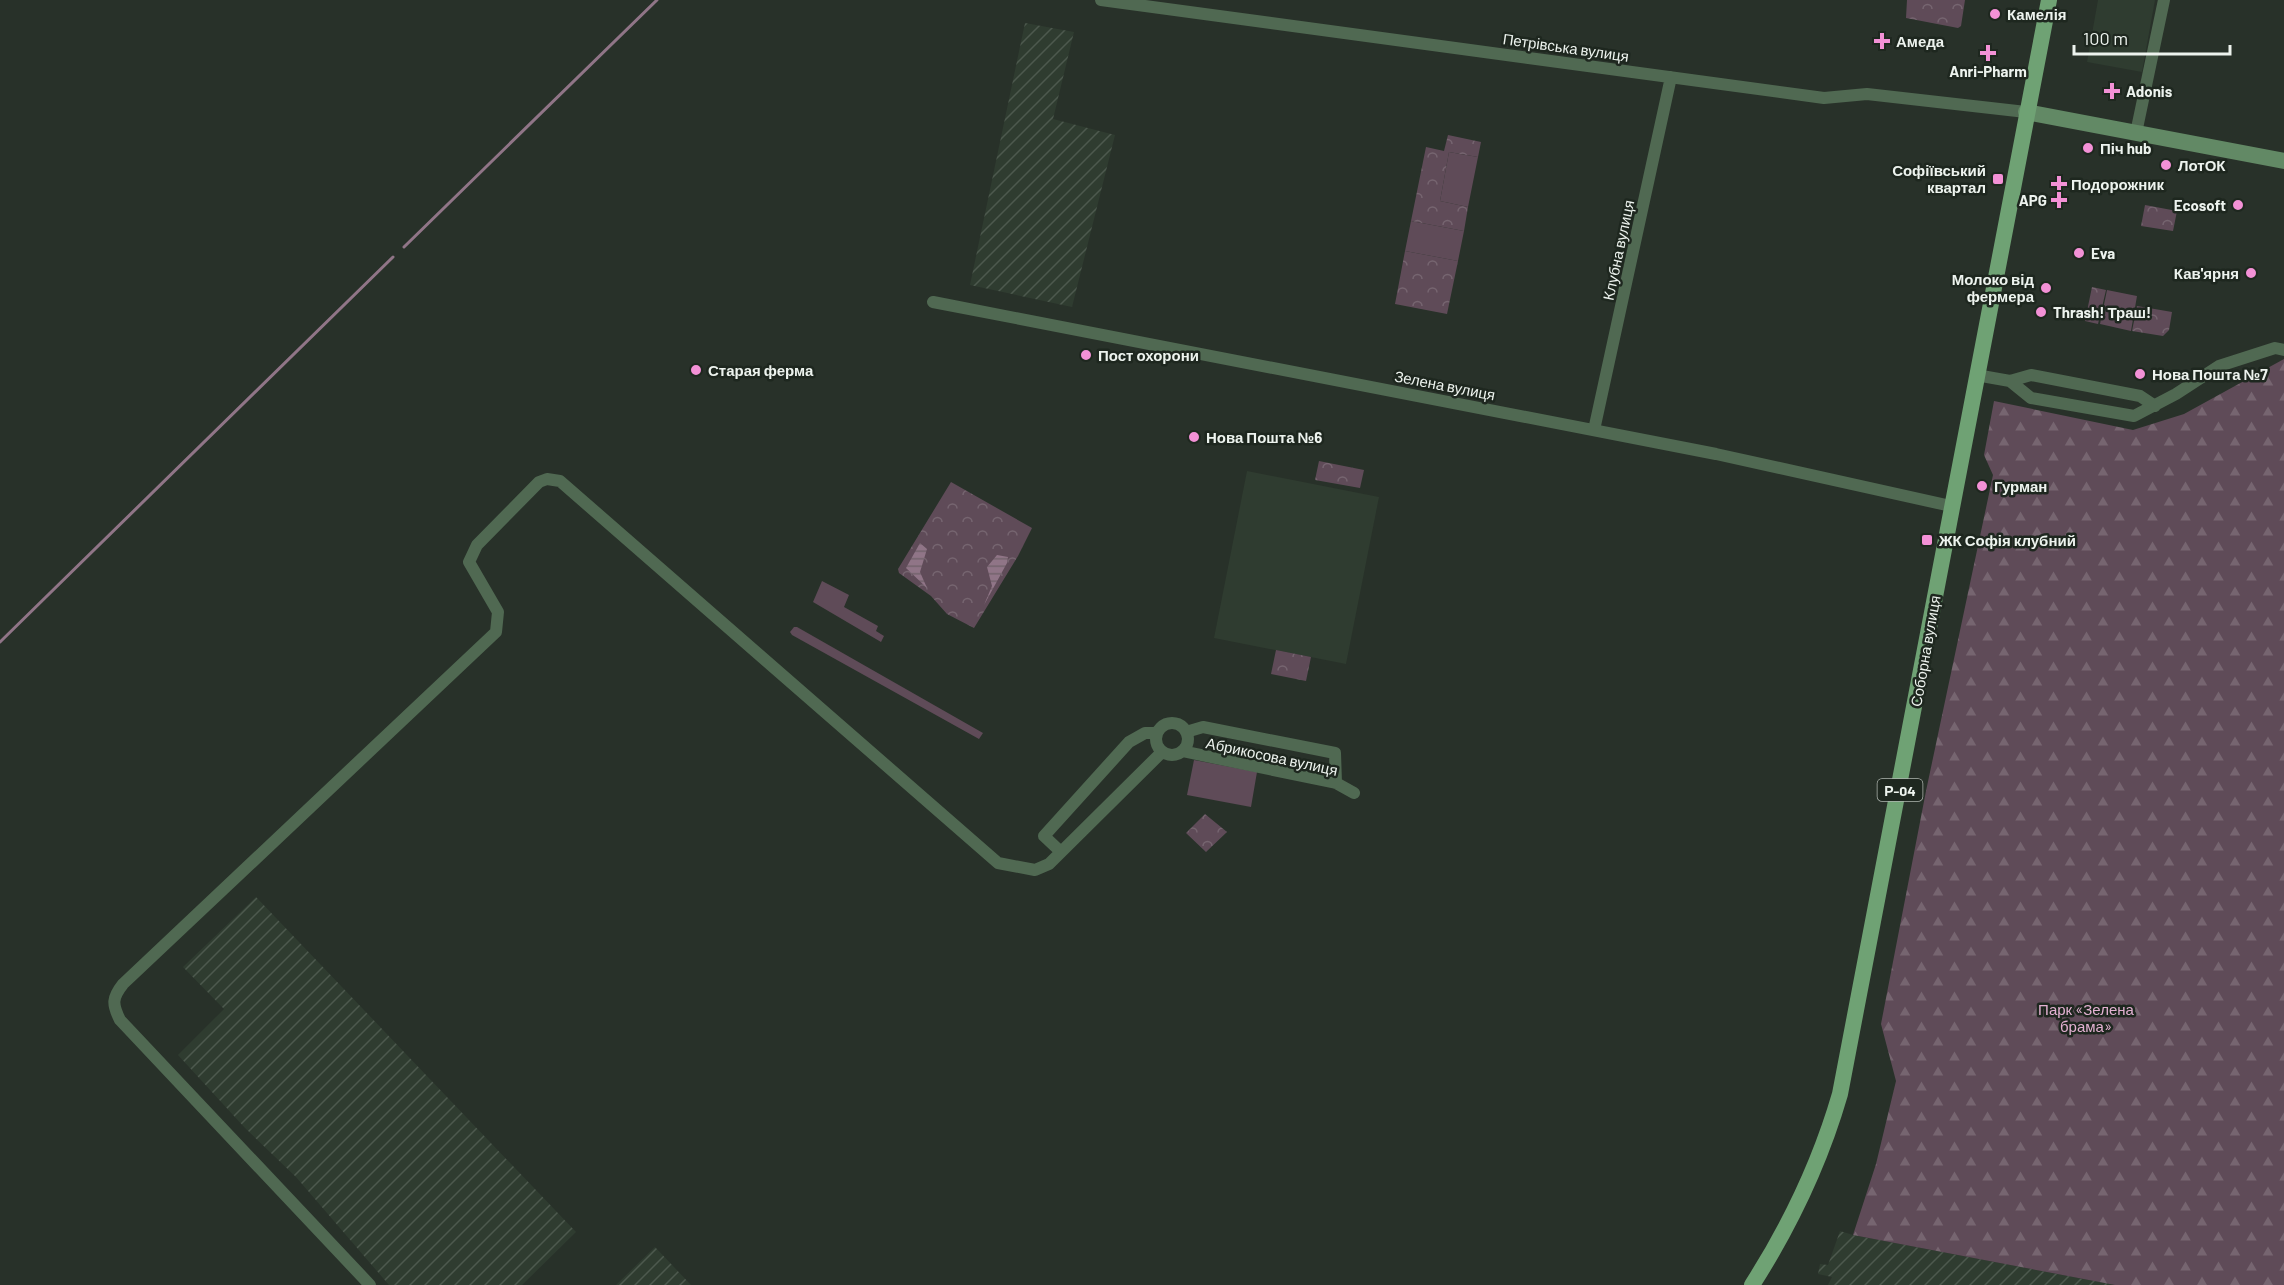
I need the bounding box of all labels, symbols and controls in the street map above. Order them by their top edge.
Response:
place label: Камелія [2007,5,2067,23]
marker: Камелія [1988,7,2002,21]
scale bar [2074,18,2230,56]
text: 100 m [2083,27,2128,49]
street label: Петрівська вулиця [1502,29,1630,65]
marker: Амеда [1873,32,1891,50]
place label: Амеда [1896,32,1945,50]
marker: Anri-Pharm [1981,46,1995,60]
place label: Anri-Pharm [1949,62,2027,80]
marker: Adonis [2103,82,2121,100]
place label: Adonis [2126,82,2173,100]
place label: Піч hub [2100,139,2152,157]
marker: Піч hub [2081,141,2095,155]
place label: ЛотОК [2178,156,2226,174]
marker: ЛотОК [2159,158,2173,172]
place label: Софіївський квартал [1892,161,1986,196]
marker: Софіївський квартал [1991,172,2005,186]
place label: Подорожник [2071,175,2164,193]
marker: Подорожник [2052,177,2066,191]
place label: APG [2019,191,2047,209]
marker: APG [2052,193,2066,207]
place label: Ecosoft [2174,196,2226,214]
street label: Клубна вулиця [1599,198,1637,302]
marker: Ecosoft [2231,198,2245,212]
place label: Eva [2091,244,2115,262]
marker: Eva [2072,246,2086,260]
place label: Кав'ярня [2174,264,2239,282]
marker: Кав'ярня [2244,266,2258,280]
place label: Молоко від фермера [1952,270,2035,305]
marker: Молоко від фермера [2039,281,2053,295]
place label: Thrash! Траш! [2053,303,2151,321]
marker: Thrash! Траш! [2034,305,2048,319]
place label: Пост охорони [1098,346,1199,364]
marker: Пост охорони [1079,348,1093,362]
place label: Старая ферма [708,361,814,379]
marker: Старая ферма [689,363,703,377]
place label: Нова Пошта №7 [2152,365,2268,383]
street label: Зелена вулиця [1393,366,1497,404]
marker: Нова Пошта №7 [2133,367,2147,381]
place label: Нова Пошта №6 [1206,428,1322,446]
marker: Нова Пошта №6 [1187,430,1201,444]
place label: Гурман [1994,477,2047,495]
marker: Гурман [1975,479,1989,493]
place label: ЖК Софія клубний [1938,531,2076,549]
marker: ЖК Софія клубний [1920,533,1934,547]
street label: Соборна вулиця [1906,594,1944,708]
street label: Абрикосова вулиця [1204,733,1340,779]
road number: Р-04 [1878,779,1922,801]
park label: Парк «Зелена брама» [2038,1000,2135,1035]

